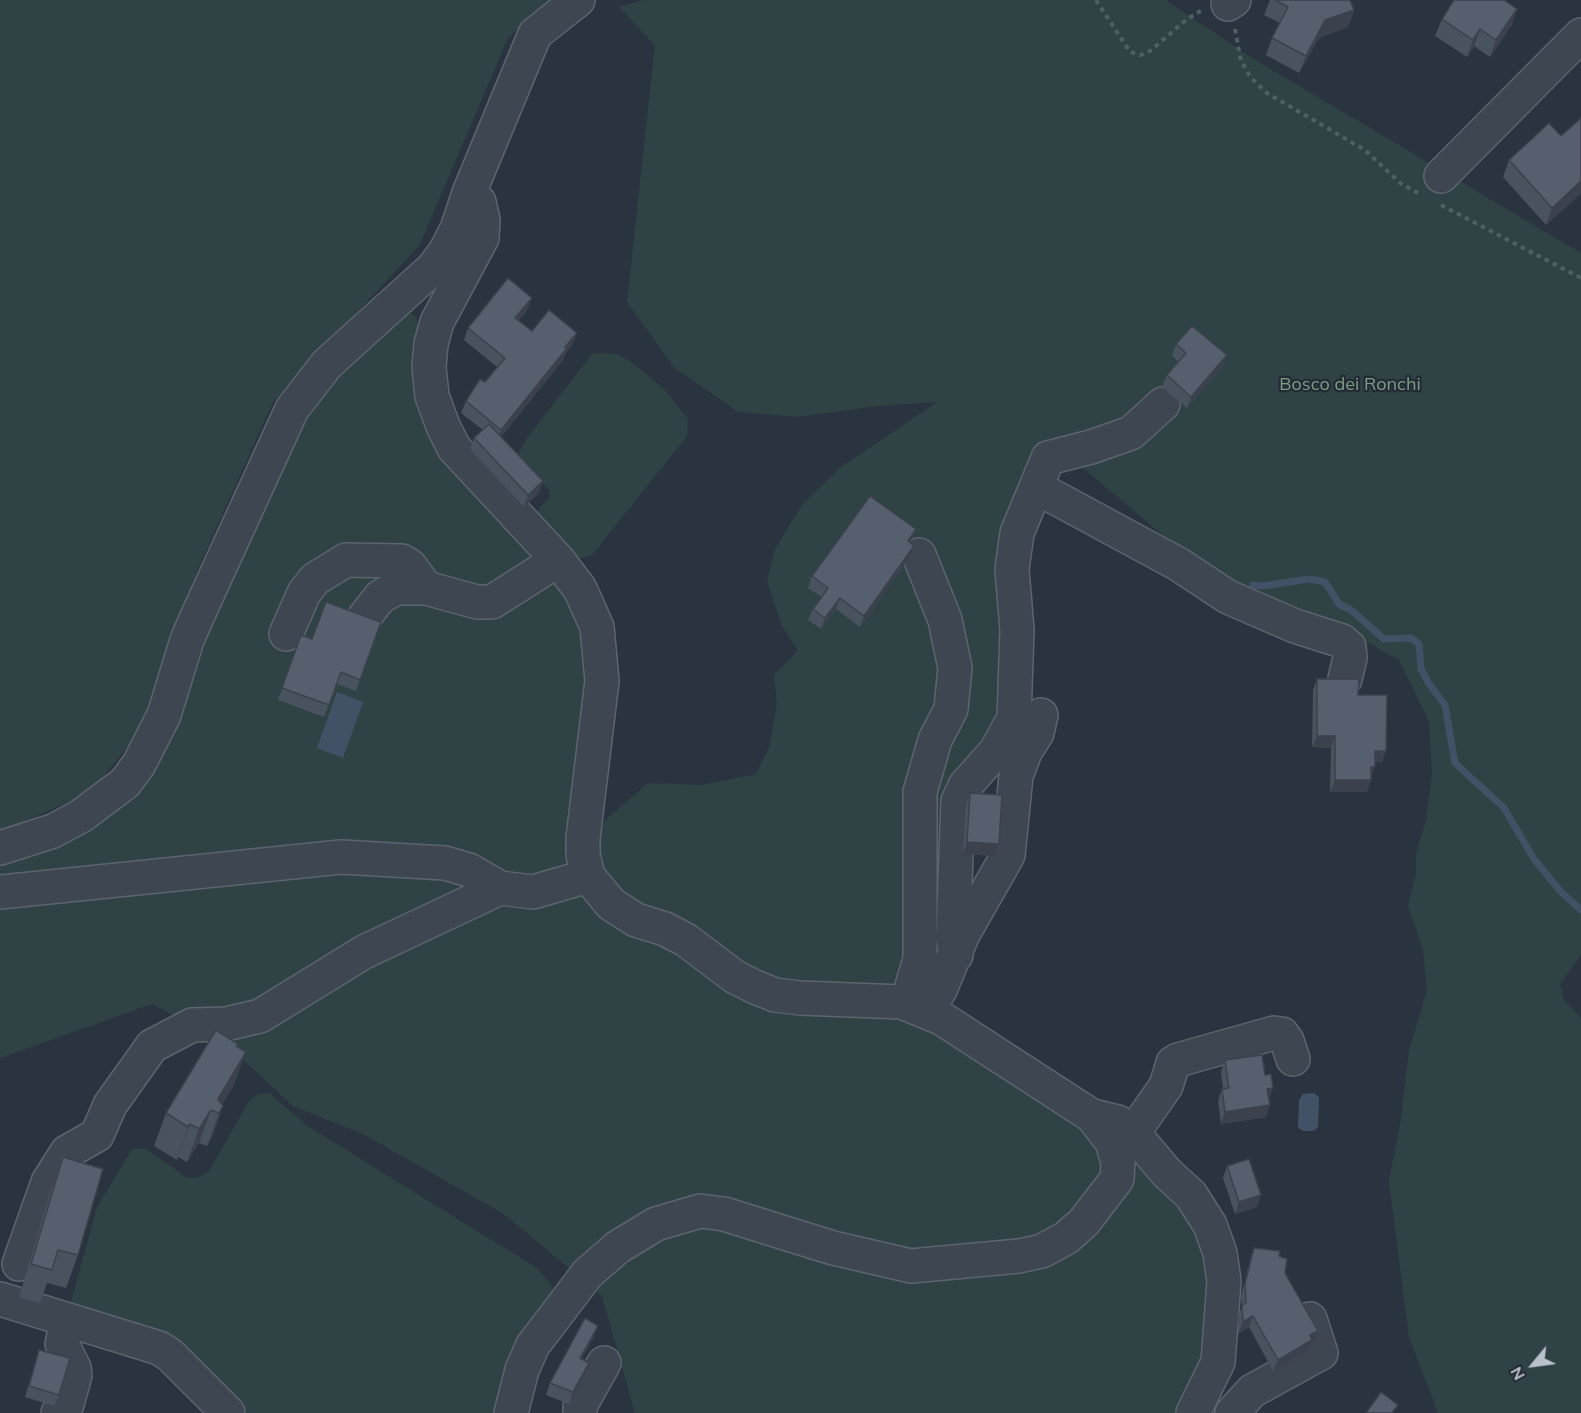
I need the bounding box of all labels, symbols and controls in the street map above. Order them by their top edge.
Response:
park label: Bosco dei Ronchi [1279,374,1421,396]
north arrow [1503,1335,1563,1395]
text: N [1506,1364,1529,1384]

